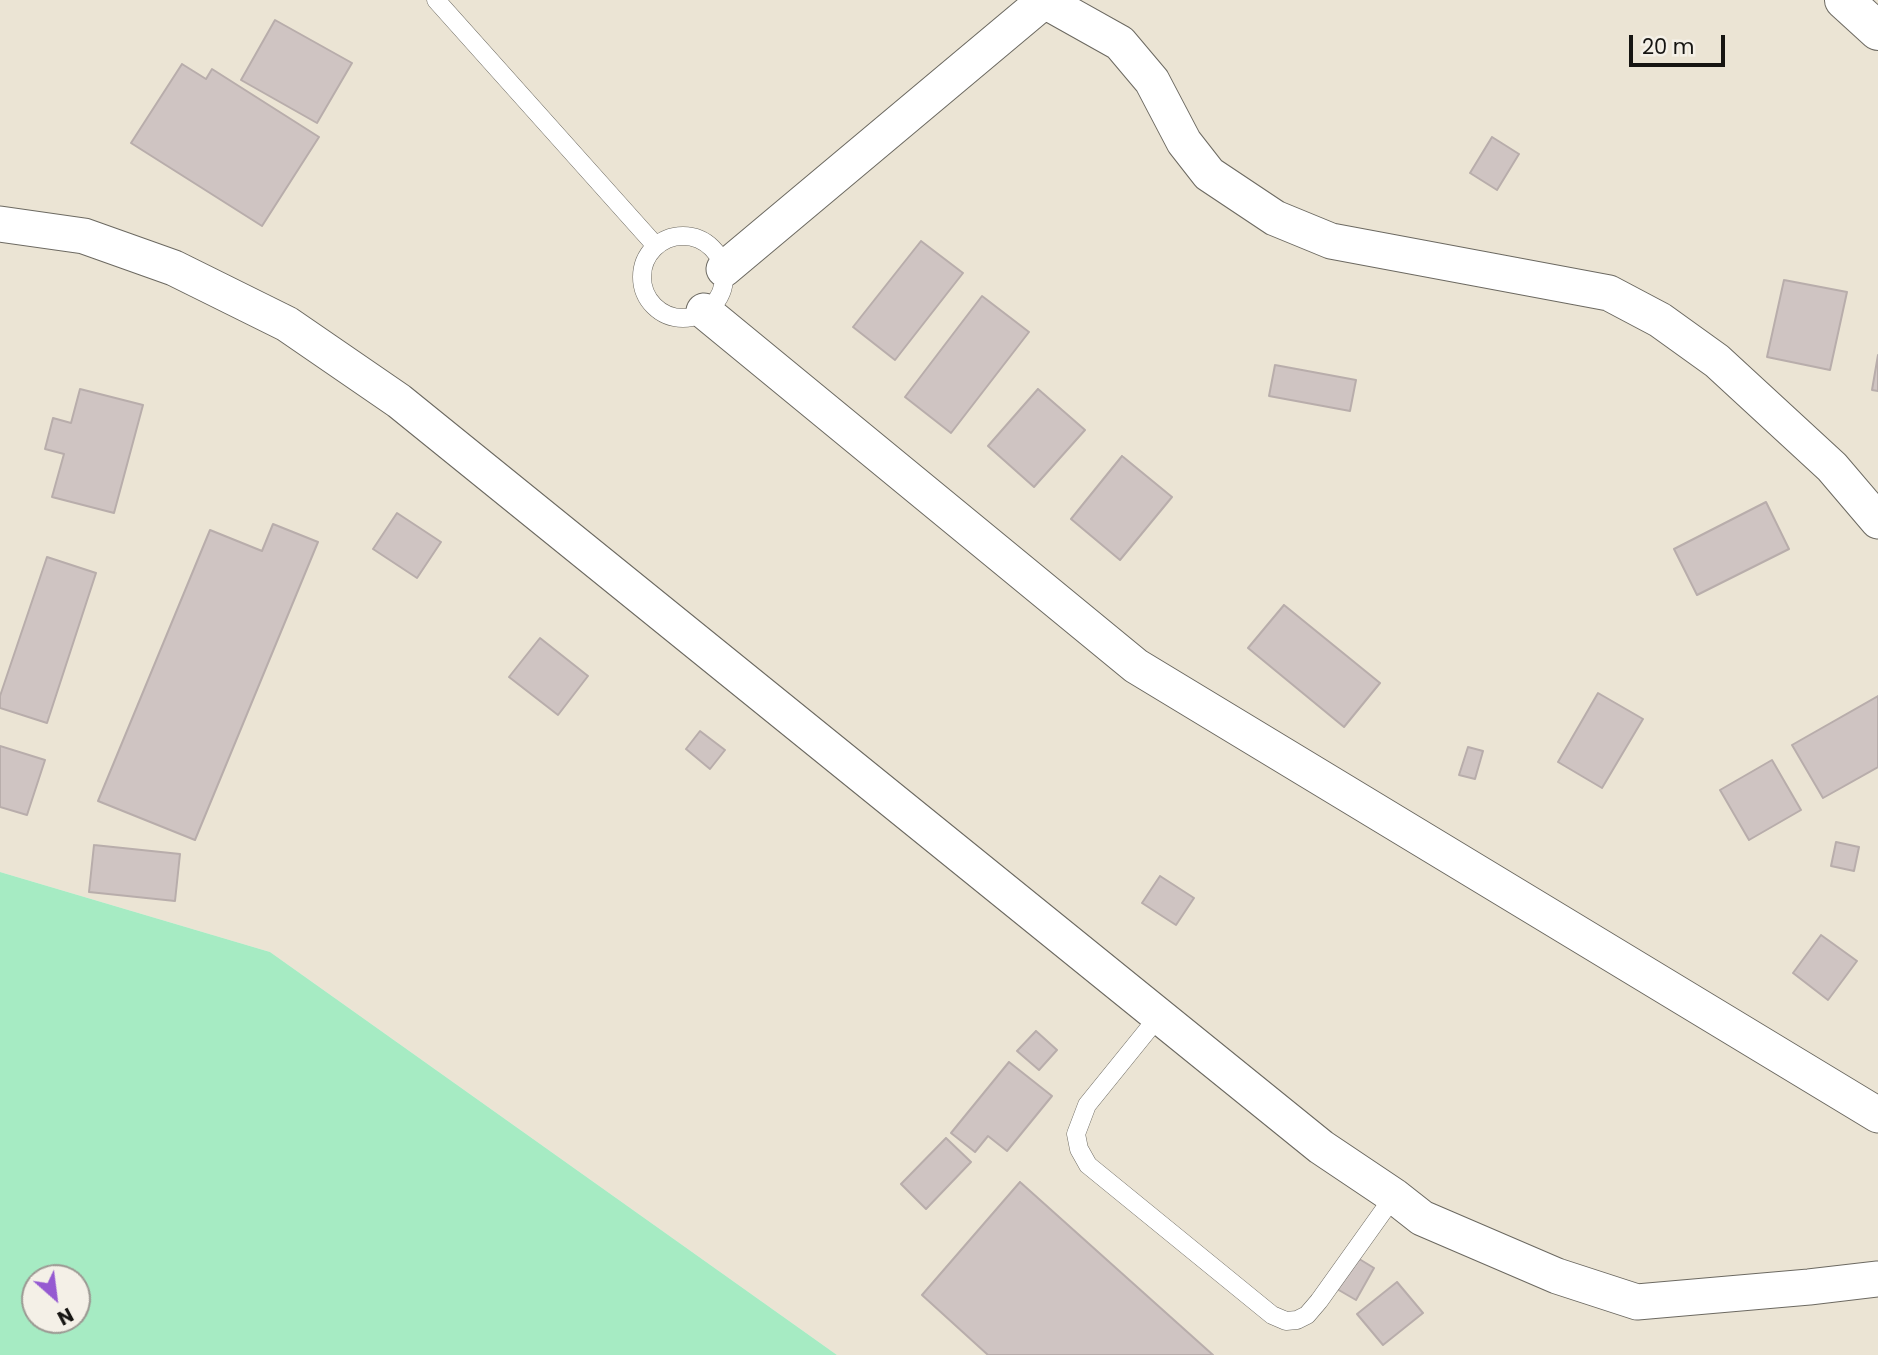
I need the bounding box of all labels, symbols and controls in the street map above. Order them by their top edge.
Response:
scale bar [1633,21,1729,65]
text: 20 m [1642,32,1695,61]
north arrow [21,1264,91,1334]
text: N [53,1301,78,1331]

